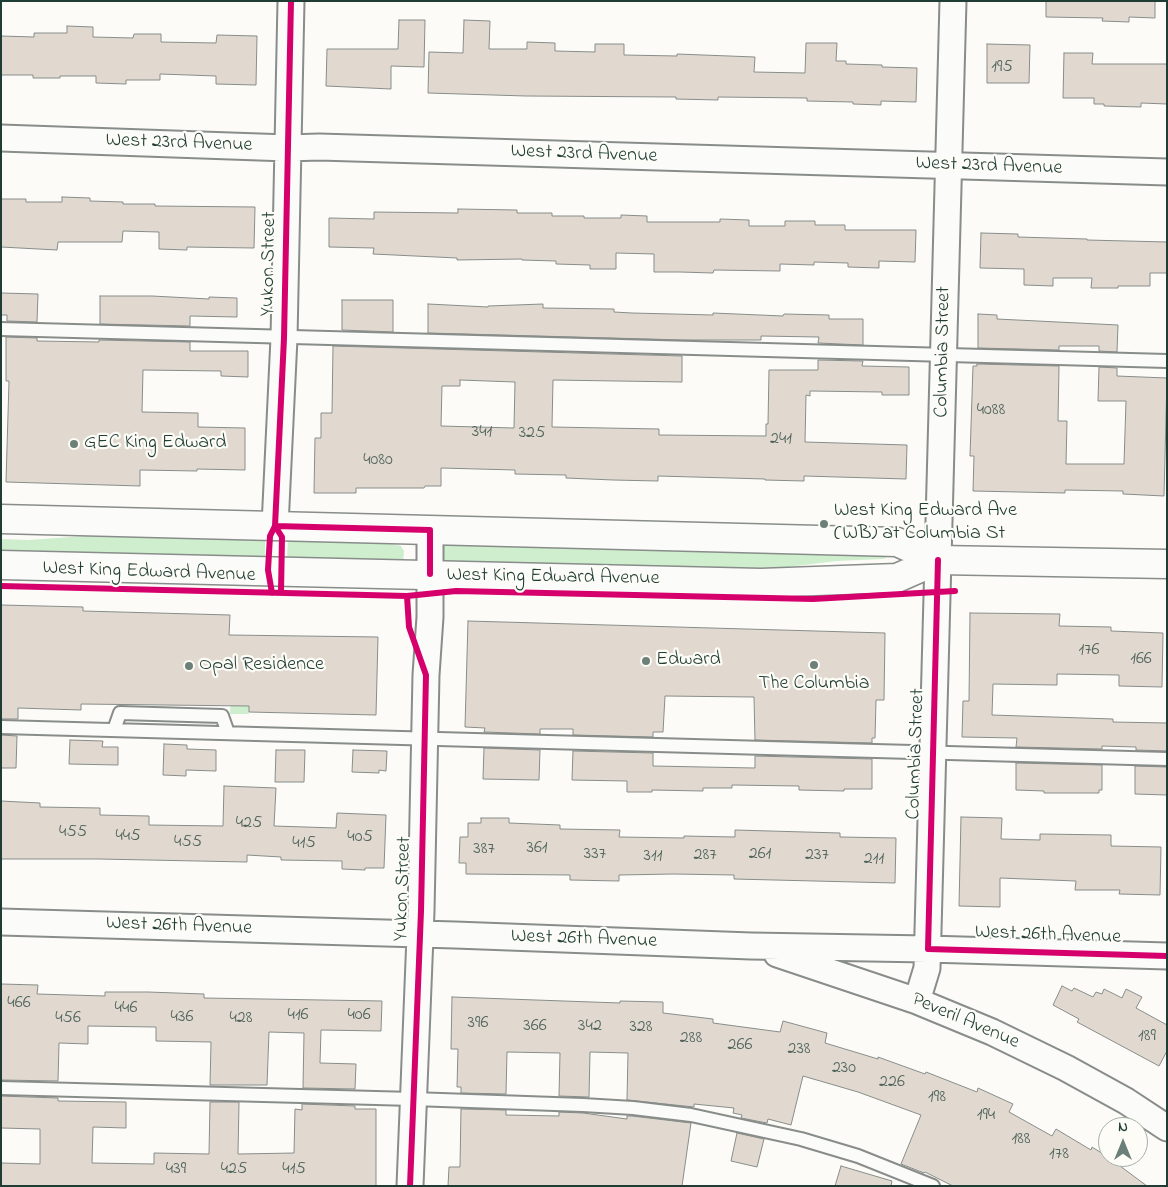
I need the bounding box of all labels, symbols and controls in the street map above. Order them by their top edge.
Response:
house number: 195 [991,57,1013,79]
street label: West 23rd Avenue [105,129,253,159]
street label: West 23rd Avenue [510,140,658,170]
street label: West 23rd Avenue [915,152,1063,182]
street label: Yukon Street [257,211,283,317]
street label: Columbia Street [931,286,957,418]
house number: 4088 [977,400,1005,422]
house number: 341 [472,422,492,444]
house number: 325 [519,423,545,445]
house number: 241 [770,429,792,451]
place label: GEC King Edward [84,432,227,456]
marker: GEC King Edward [68,438,80,450]
house number: 4080 [363,450,393,472]
place label: West King Edward Ave (WB) at Columbia St [834,500,1017,547]
marker: West King Edward Ave (WB) at Columbia St [818,518,830,530]
street label: West King Edward Avenue [42,557,256,589]
street label: West King Edward Avenue [446,564,660,592]
house number: 176 [1078,640,1100,662]
place label: Edward [656,649,721,673]
house number: 166 [1130,649,1152,671]
place label: Opal Residence [199,654,324,678]
marker: Edward [640,655,652,667]
marker: The Columbia [808,659,820,671]
marker: Opal Residence [183,660,195,672]
place label: The Columbia [759,673,869,697]
street label: Columbia Street [903,688,931,820]
house number: 425 [236,813,262,835]
house number: 455 [59,822,87,844]
house number: 445 [115,826,141,848]
house number: 405 [347,827,373,849]
house number: 455 [174,832,202,854]
house number: 415 [292,833,316,855]
street label: Yukon Street [390,836,418,942]
house number: 361 [526,838,548,860]
house number: 387 [473,839,495,861]
house number: 337 [584,844,606,866]
house number: 261 [749,844,771,866]
house number: 287 [693,845,717,867]
house number: 237 [805,845,829,867]
house number: 311 [644,846,662,868]
house number: 211 [864,849,884,871]
street label: West 26th Avenue [106,912,252,942]
street label: West 26th Avenue [975,921,1121,951]
street label: West 26th Avenue [511,925,657,955]
street label: Peveril Avenue [908,989,1022,1055]
house number: 466 [7,993,31,1015]
house number: 446 [115,998,137,1020]
house number: 416 [287,1005,309,1027]
house number: 406 [347,1005,371,1027]
house number: 436 [171,1007,193,1029]
house number: 456 [55,1008,81,1030]
house number: 428 [229,1008,253,1030]
house number: 396 [468,1013,488,1035]
house number: 366 [523,1016,547,1038]
house number: 342 [578,1016,602,1038]
house number: 328 [629,1017,653,1039]
house number: 189 [1138,1026,1156,1048]
house number: 288 [680,1028,702,1050]
house number: 266 [728,1035,752,1057]
house number: 238 [787,1039,811,1061]
house number: 230 [832,1058,856,1080]
house number: 226 [879,1072,905,1094]
house number: 198 [928,1087,946,1109]
house number: 194 [977,1105,995,1127]
north arrow [1098,1117,1148,1167]
text: N [1118,1117,1128,1138]
house number: 188 [1011,1129,1031,1151]
house number: 178 [1049,1144,1069,1166]
house number: 439 [166,1159,186,1181]
house number: 425 [221,1159,247,1181]
house number: 415 [282,1159,306,1181]

